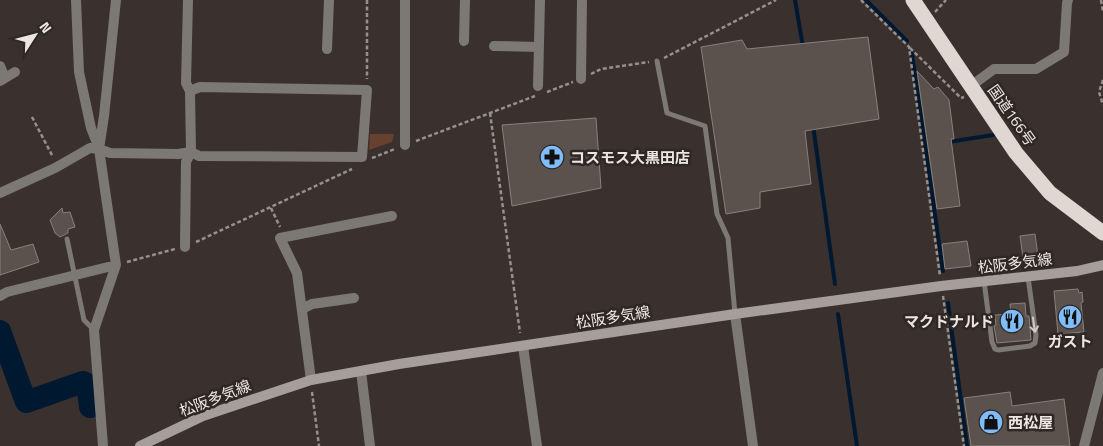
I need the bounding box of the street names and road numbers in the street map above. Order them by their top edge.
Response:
street label: 国道166号 [982,80,1042,150]
street label: 松阪多気線 [976,247,1054,279]
street label: 松阪多気線 [574,300,652,334]
street label: 松阪多気線 [176,374,254,422]

